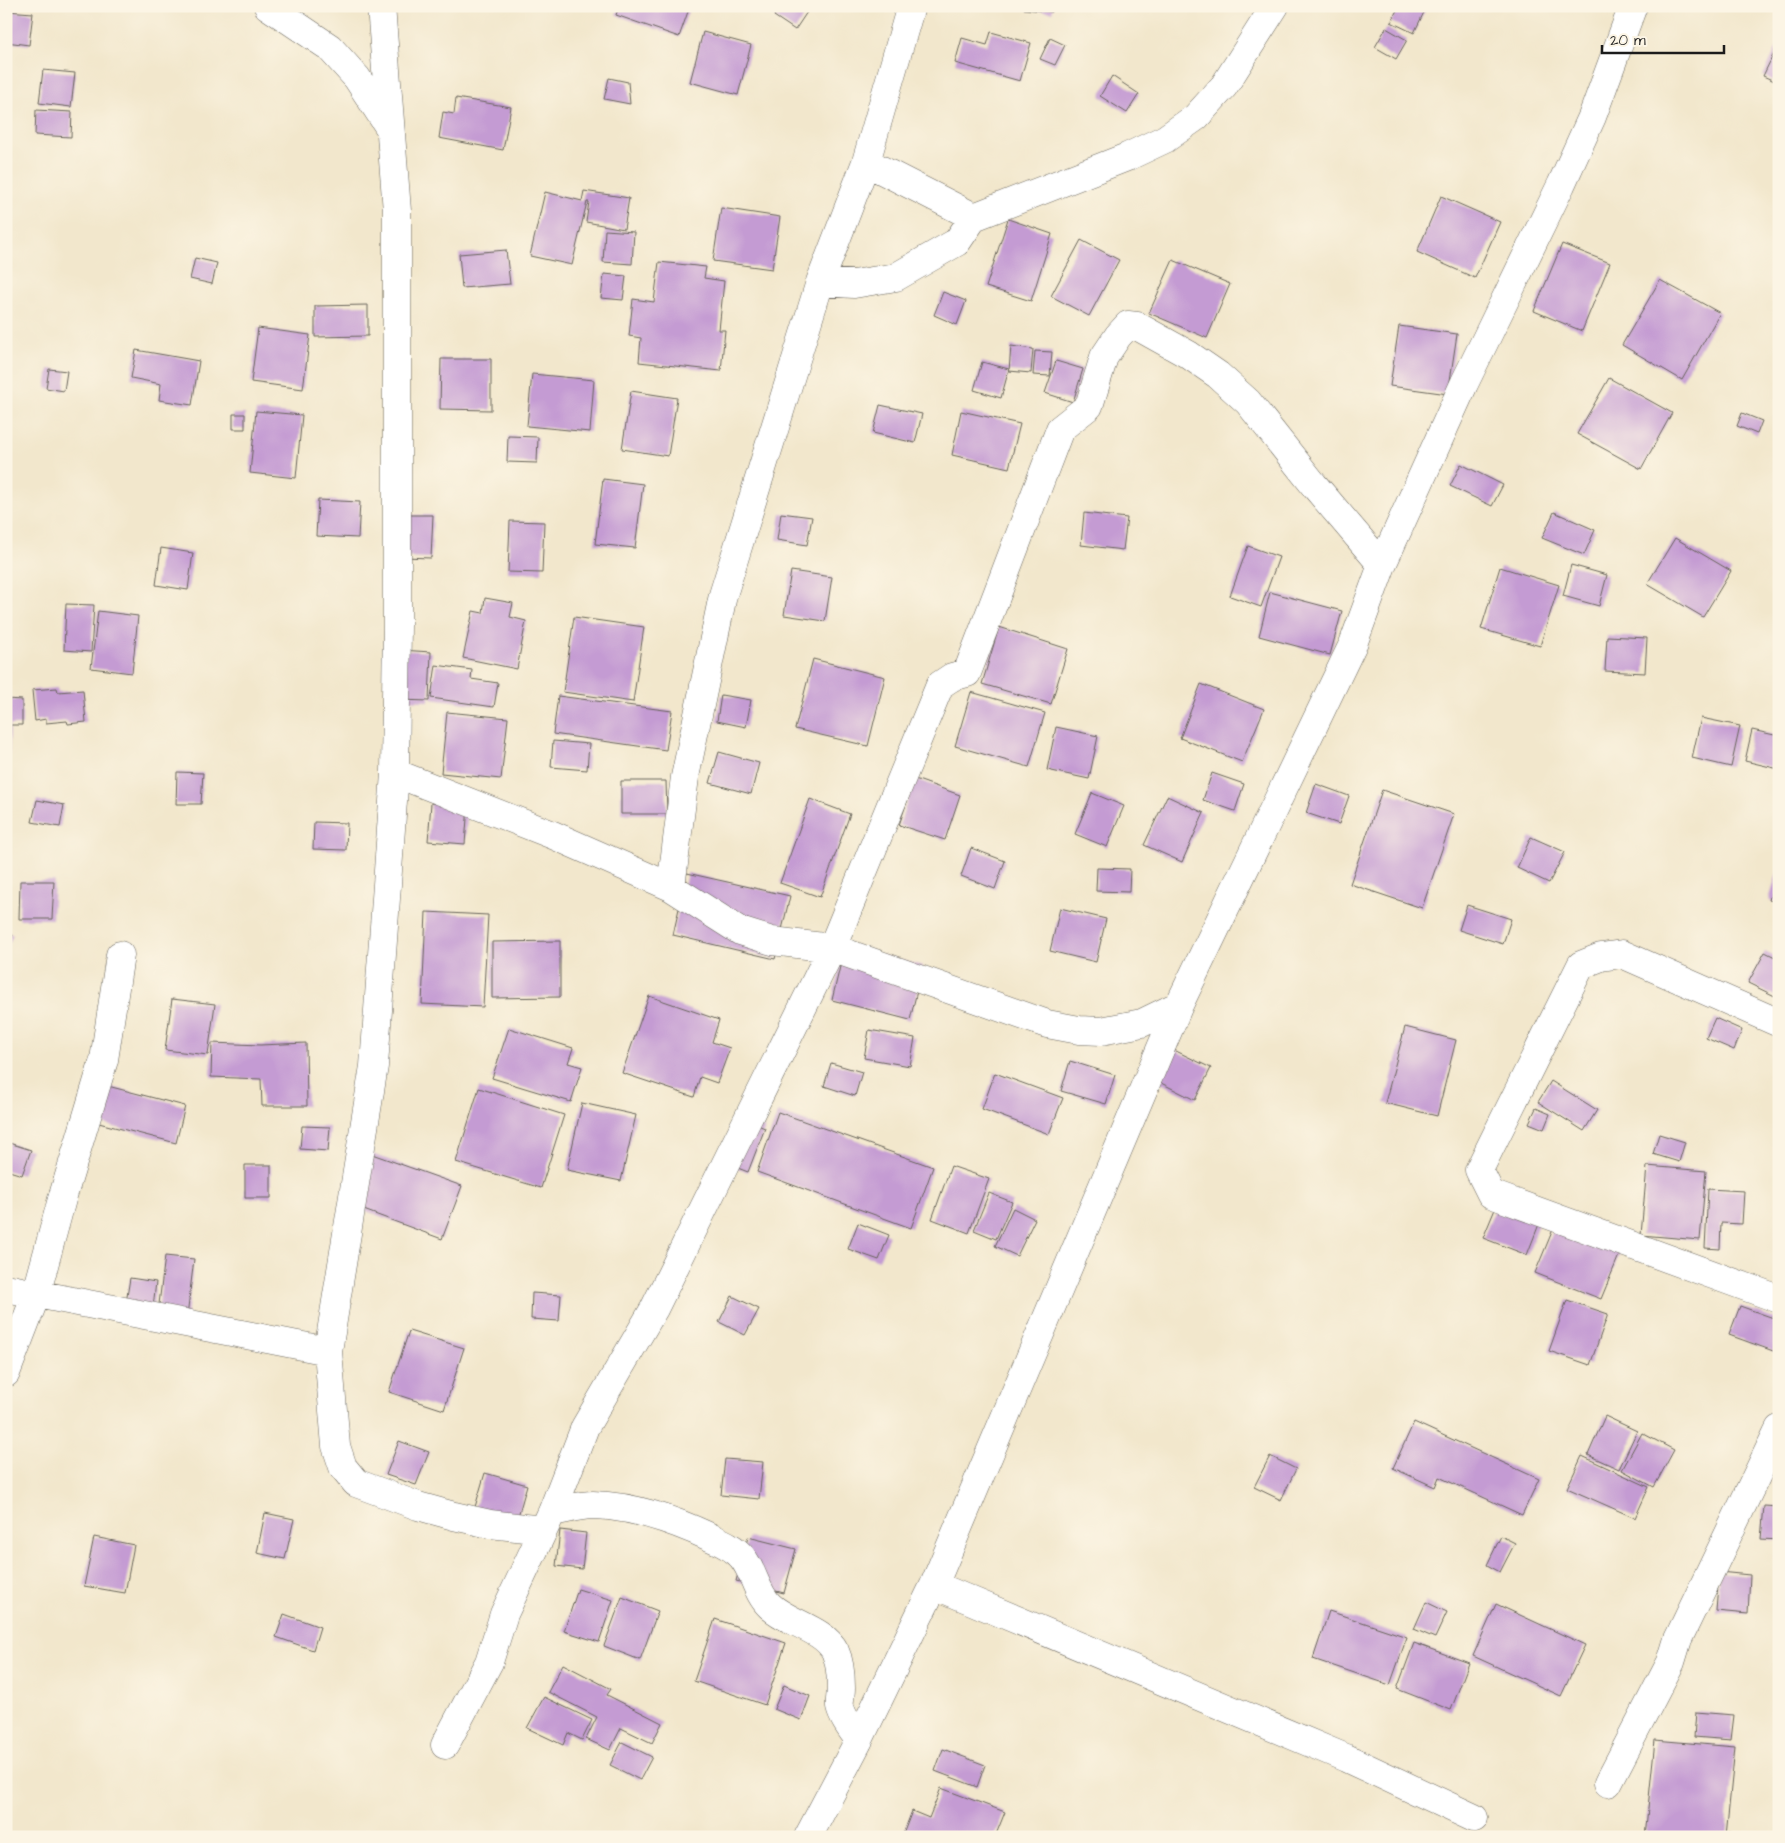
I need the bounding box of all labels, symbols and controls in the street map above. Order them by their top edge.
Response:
scale bar [1602,22,1725,54]
text: 20 m [1610,30,1646,51]

